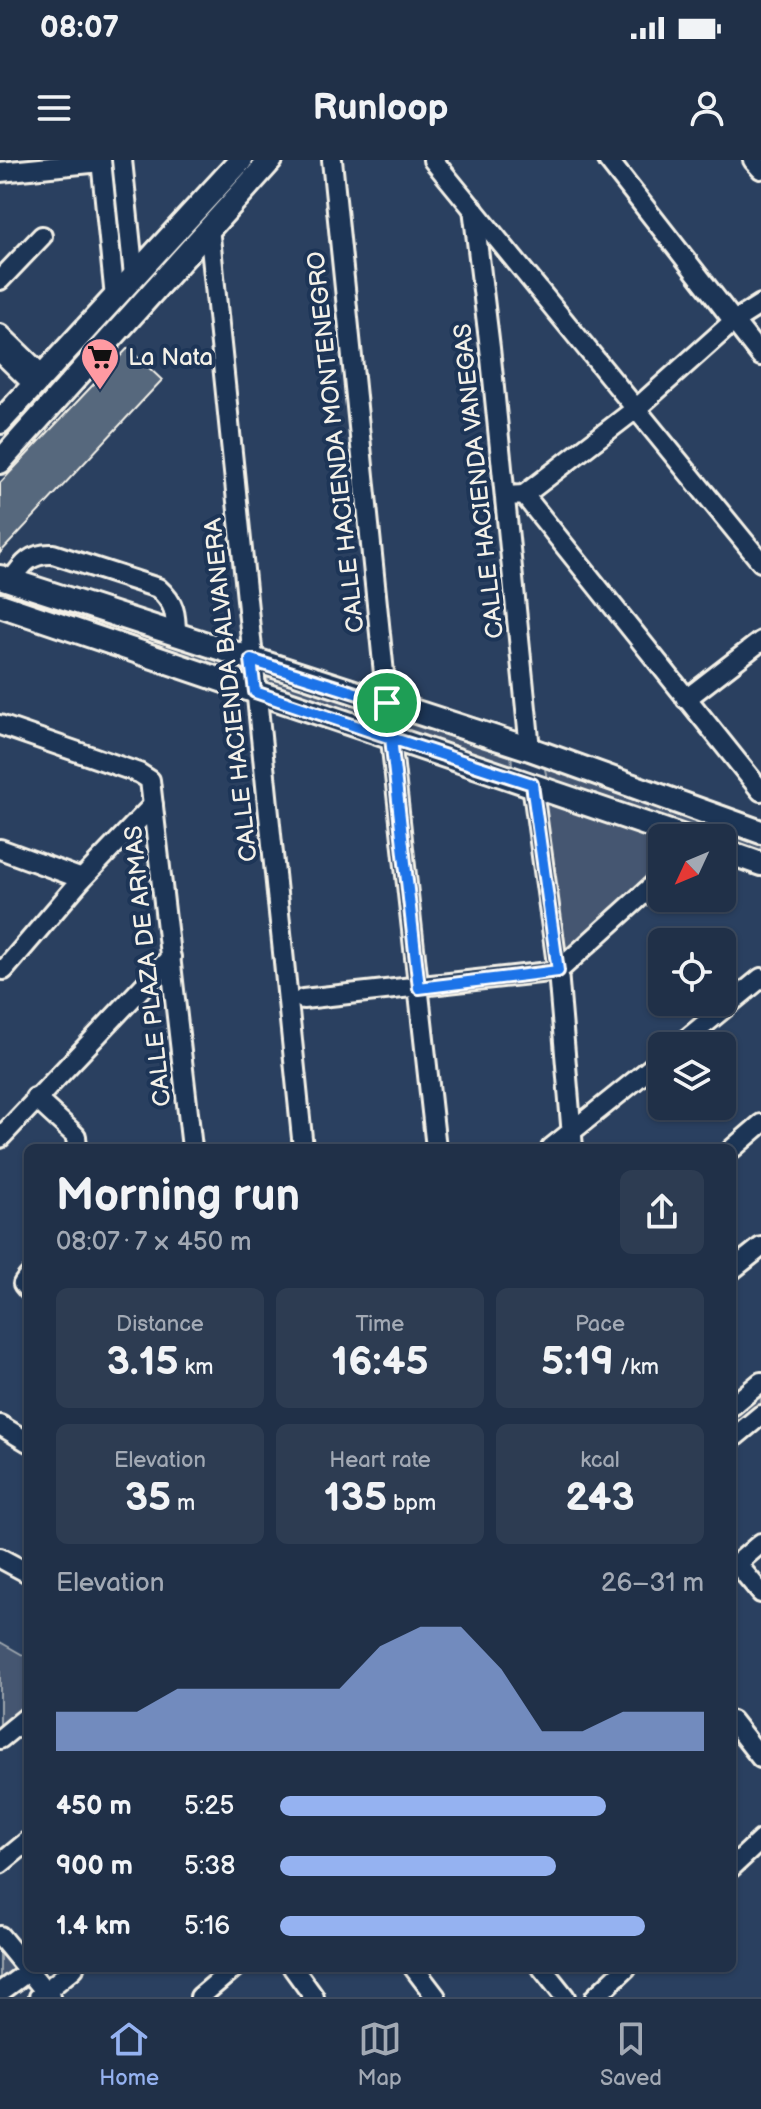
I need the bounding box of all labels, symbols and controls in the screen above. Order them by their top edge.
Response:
text: 08:07 [40,10,119,46]
icon: menu [32,86,76,130]
icon: person [685,86,729,130]
text: Runloop [313,87,448,130]
street label: CALLE HACIENDA MONTENEGRO [302,250,370,634]
street label: CALLE HACIENDA VANEGAS [448,322,510,640]
supermarket icon: La Nata [79,336,121,391]
place label: La Nata [128,343,213,372]
street label: CALLE HACIENDA BALVANERA [198,516,263,863]
pin [353,669,421,737]
icon: arrive [365,681,409,725]
street label: CALLE PLAZA DE ARMAS [119,824,177,1108]
north arrow [648,824,736,912]
map controls [648,824,736,1120]
button: locate [648,928,736,1016]
button: layers [648,1032,736,1120]
text: Morning run [56,1170,300,1223]
button: share [620,1170,704,1254]
text: 08:07 · 7 × 450 m [56,1227,252,1258]
text: Distance [116,1311,204,1338]
text: Time [356,1311,404,1338]
text: Pace [575,1311,625,1338]
text: 3.15 [106,1338,179,1386]
text: 16:45 [331,1338,429,1386]
text: 5:19 [541,1338,614,1386]
text: km [179,1354,214,1381]
text: /km [614,1354,659,1381]
text: Elevation [114,1447,206,1474]
text: Heart rate [329,1447,431,1474]
text: kcal [580,1447,620,1474]
text: 35 [125,1474,171,1522]
text: 135 [324,1474,387,1522]
text: 243 [565,1474,635,1522]
text: m [171,1490,195,1517]
text: bpm [387,1490,436,1517]
text: Elevation [56,1568,164,1599]
text: 26–31 m [601,1568,704,1599]
text: 450 m [56,1791,132,1822]
text: 5:25 [184,1791,234,1822]
text: 900 m [56,1851,133,1882]
text: 5:38 [184,1851,235,1882]
text: 1.4 km [56,1911,131,1942]
text: 5:16 [184,1911,230,1942]
tab: Home [99,2017,159,2092]
tab: Map [357,2017,402,2092]
tab: Saved [600,2017,662,2092]

